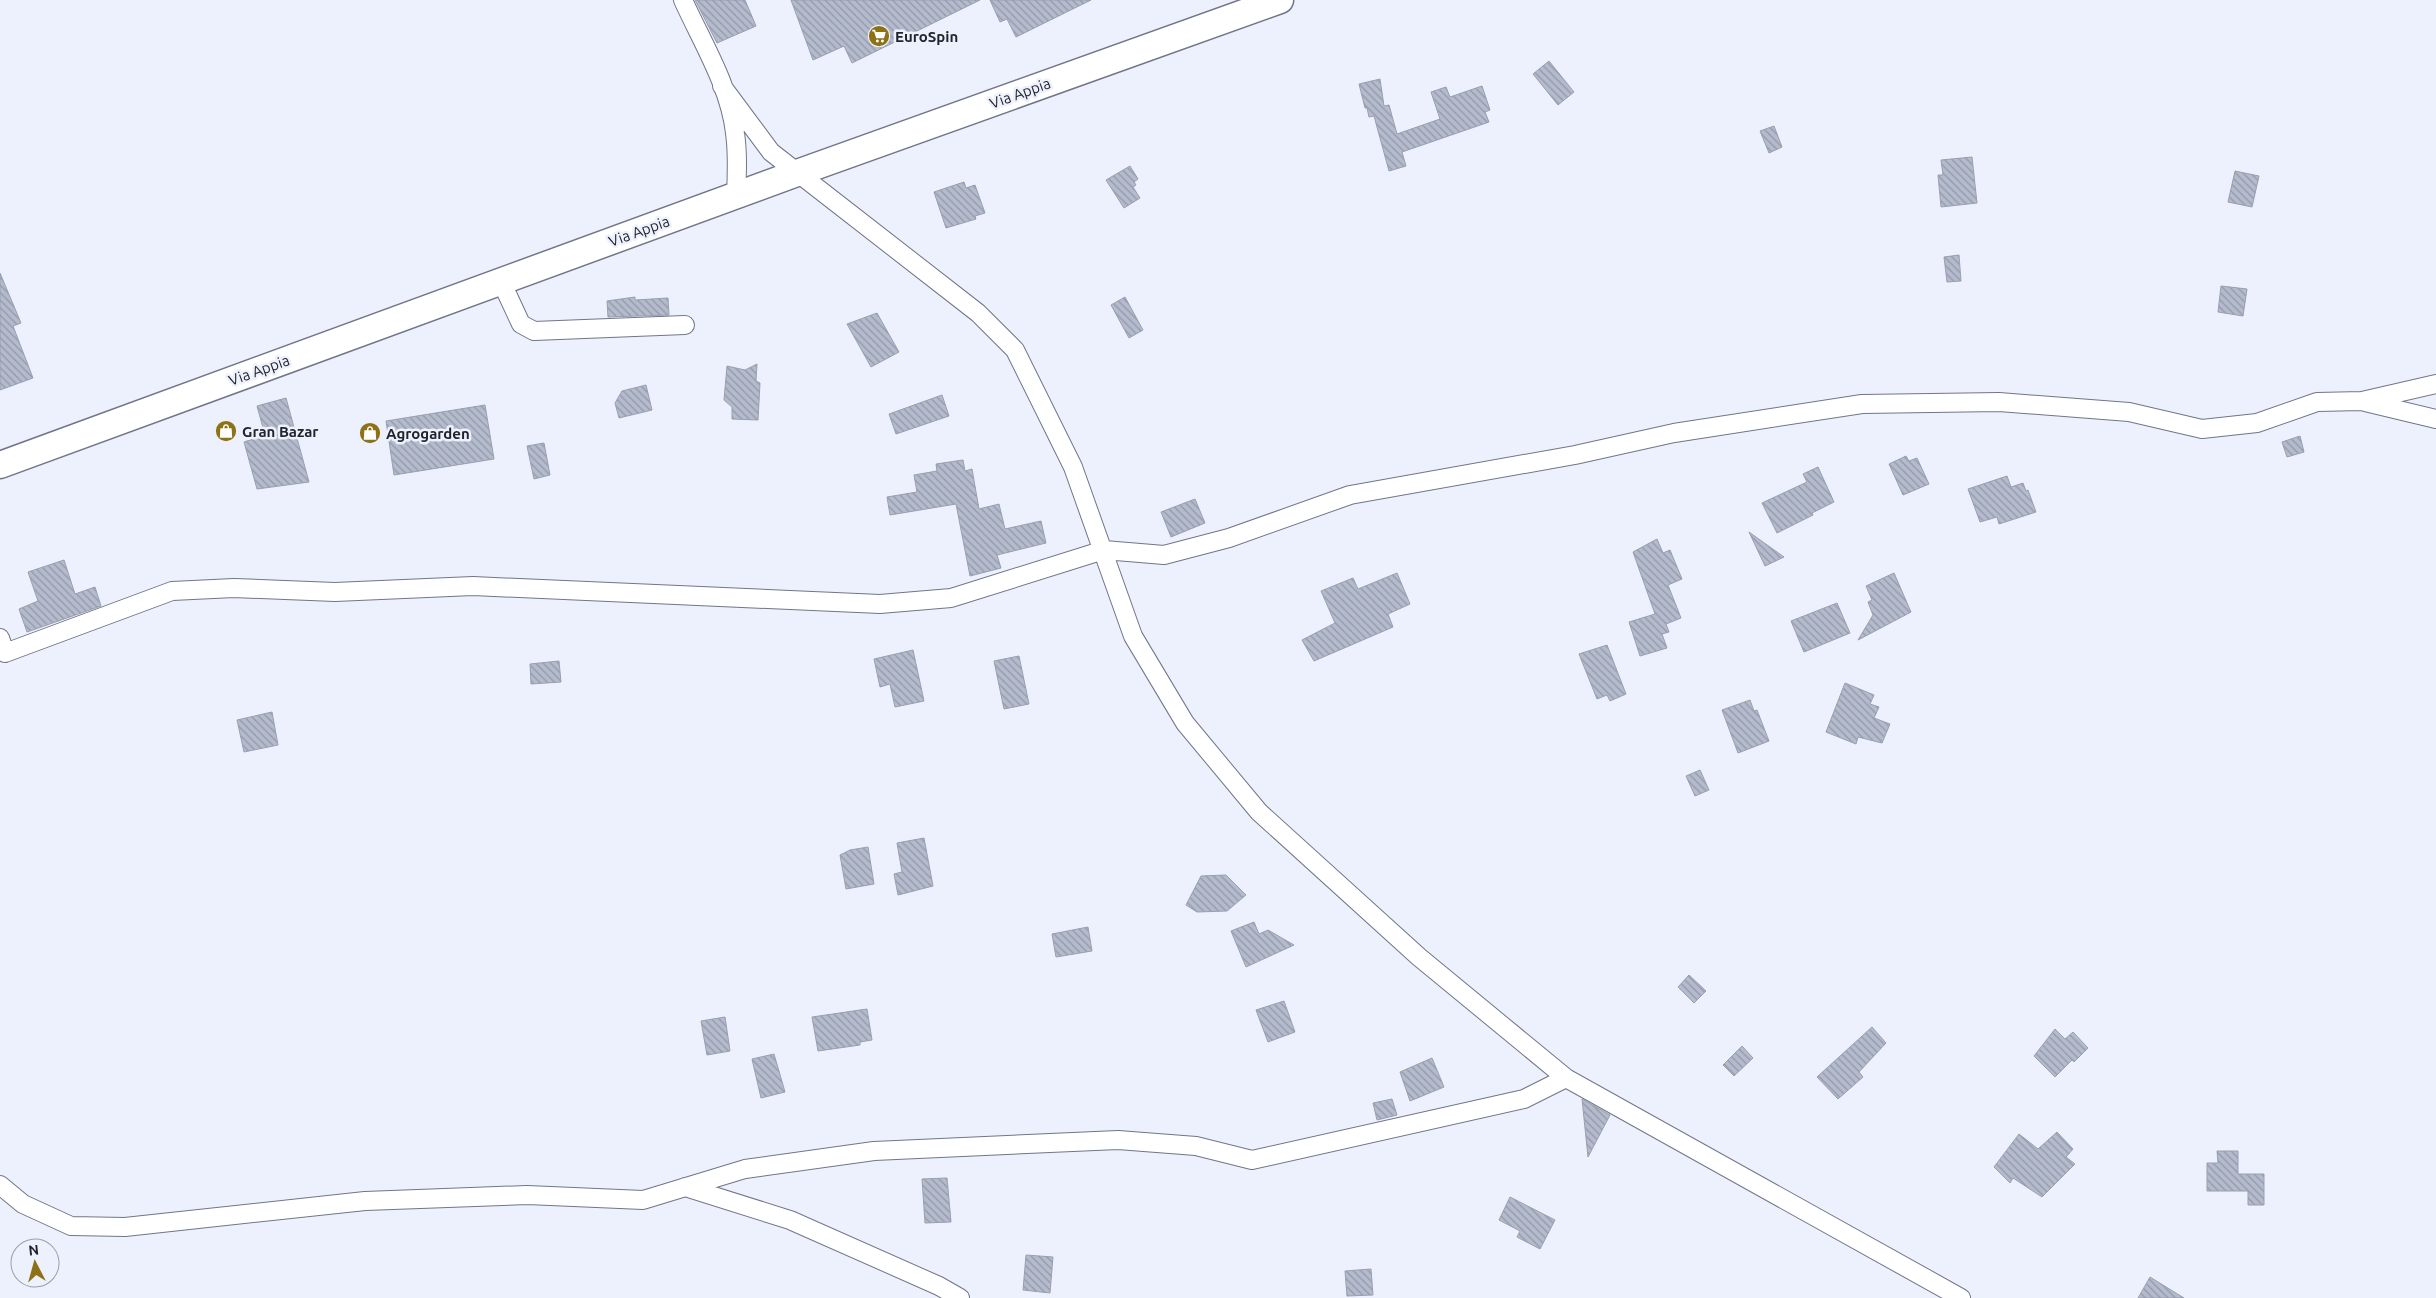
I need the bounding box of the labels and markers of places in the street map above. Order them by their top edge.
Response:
supermarket icon: EuroSpin [867,24,891,48]
place label: EuroSpin [895,28,958,45]
shop icon: Gran Bazar [214,419,238,443]
shop icon: Agrogarden [358,421,382,445]
place label: Gran Bazar [242,423,319,440]
place label: Agrogarden [386,425,470,442]

